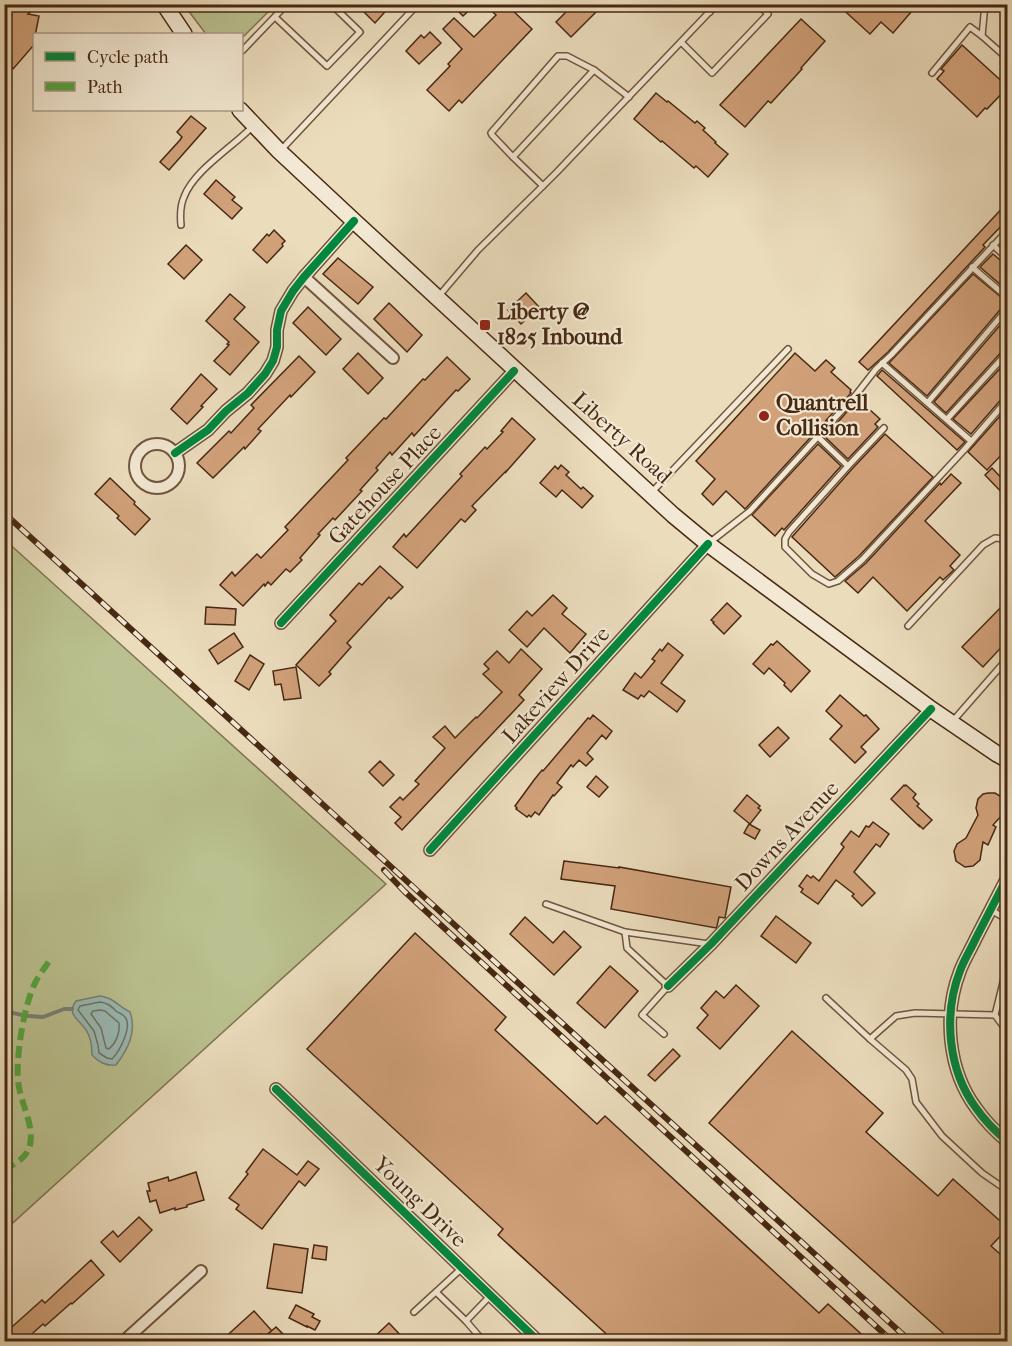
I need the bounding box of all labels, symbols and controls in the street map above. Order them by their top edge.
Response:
legend [33,33,243,111]
text: Cycle path [87,47,168,68]
text: Path [87,77,123,98]
place label: Liberty @ 1825 Inbound [497,299,623,350]
marker: Liberty @ 1825 Inbound [478,318,492,332]
street label: Liberty Road [567,387,678,490]
place label: Quantrell Collision [776,390,869,441]
marker: Quantrell Collision [757,409,771,423]
street label: Gatehouse Place [323,420,447,550]
street label: Lakeview Drive [497,621,615,749]
street label: Downs Avenue [730,776,844,896]
street label: Young Drive [367,1150,472,1253]

